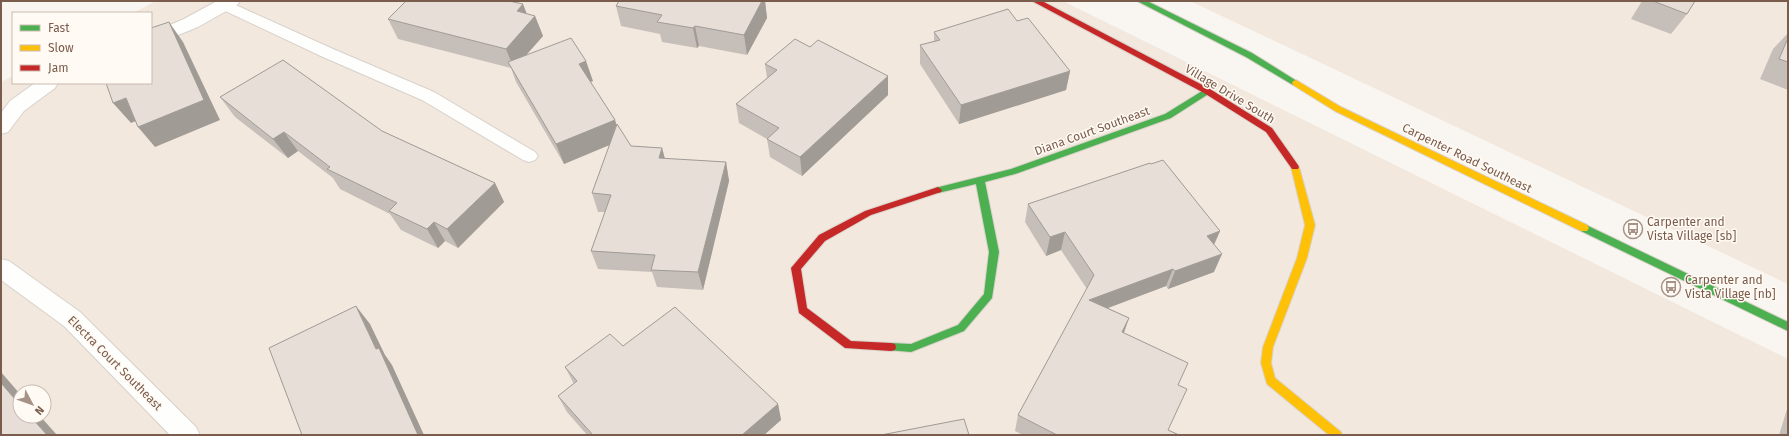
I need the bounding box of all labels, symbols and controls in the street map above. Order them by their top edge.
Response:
legend [12,12,152,84]
text: Fast [48,21,70,35]
text: Slow [48,41,74,55]
text: Jam [48,61,68,75]
street label: Village Drive South [1182,62,1278,126]
street label: Diana Court Southeast [1032,103,1152,158]
street label: Carpenter Road Southeast [1400,120,1535,196]
place label: Carpenter and Vista Village [sb] [1647,215,1736,243]
bus stop icon: Carpenter and Vista Village [sb] [1622,218,1644,240]
place label: Carpenter and Vista Village [nb] [1685,273,1776,301]
bus stop icon: Carpenter and Vista Village [nb] [1660,276,1682,298]
street label: Electra Court Southeast [65,313,166,414]
north arrow [12,384,52,424]
text: N [32,403,46,417]

